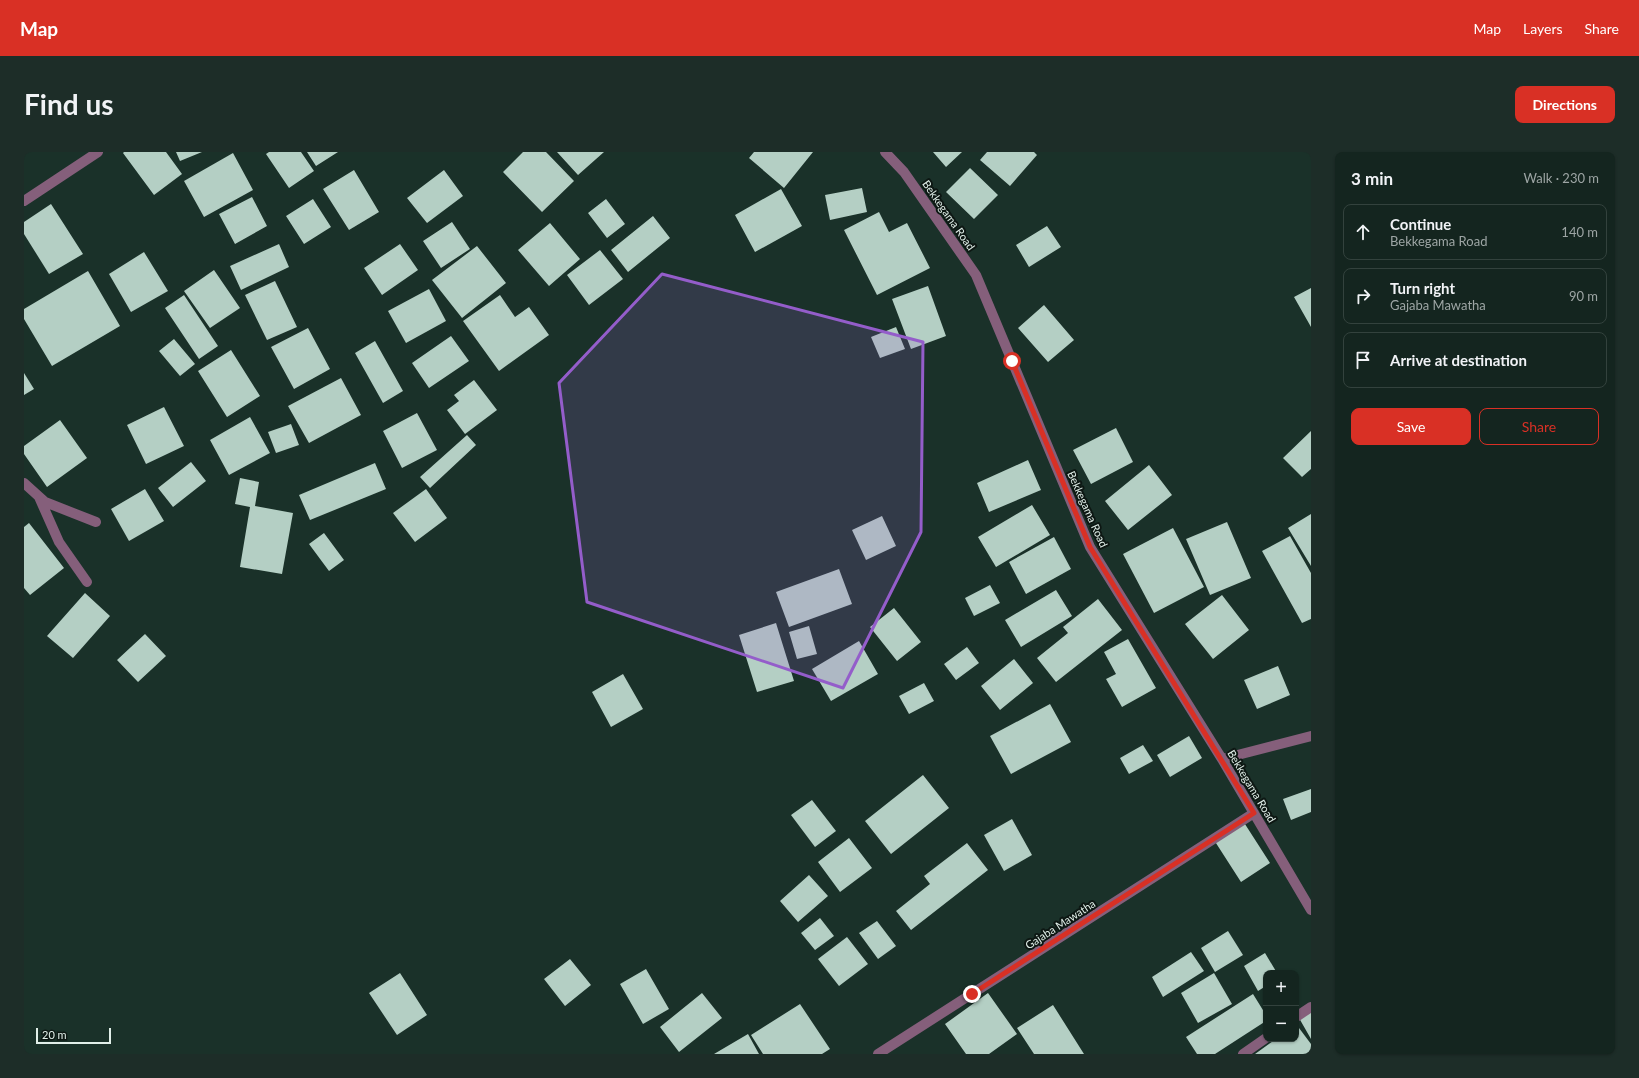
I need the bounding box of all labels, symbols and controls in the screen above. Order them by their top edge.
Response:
text: Map [20,17,58,40]
text: Map [1473,20,1501,37]
text: Layers [1523,20,1563,37]
text: Share [1585,20,1619,37]
button: Directions [1515,86,1615,123]
text: Find us [24,87,114,121]
text: 3 min [1351,168,1393,189]
text: Walk · 230 m [1523,170,1599,186]
street label: Bekkegama Road [920,178,978,252]
text: Continue [1390,215,1451,233]
icon: ahead [1352,221,1374,243]
text: 140 m [1561,224,1598,240]
text: Bekkegama Road [1390,233,1487,249]
text: Turn right [1390,279,1455,297]
icon: right [1352,285,1374,307]
text: 90 m [1569,288,1598,304]
text: Gajaba Mawatha [1390,297,1486,313]
icon: arrive [1352,349,1374,371]
text: Arrive at destination [1390,351,1527,369]
route start [1003,352,1021,370]
button: Save [1351,408,1471,445]
button: Share [1479,408,1599,445]
street label: Bekkegama Road [1065,469,1111,549]
street label: Bekkegama Road [1225,747,1279,825]
street label: Gajaba Mawatha [1022,896,1098,952]
map controls [1263,970,1299,1042]
button: + [1263,970,1299,1006]
route end [963,985,981,1003]
button: − [1263,1006,1299,1042]
scale bar [36,1026,111,1045]
text: 20 m [42,1028,67,1041]

